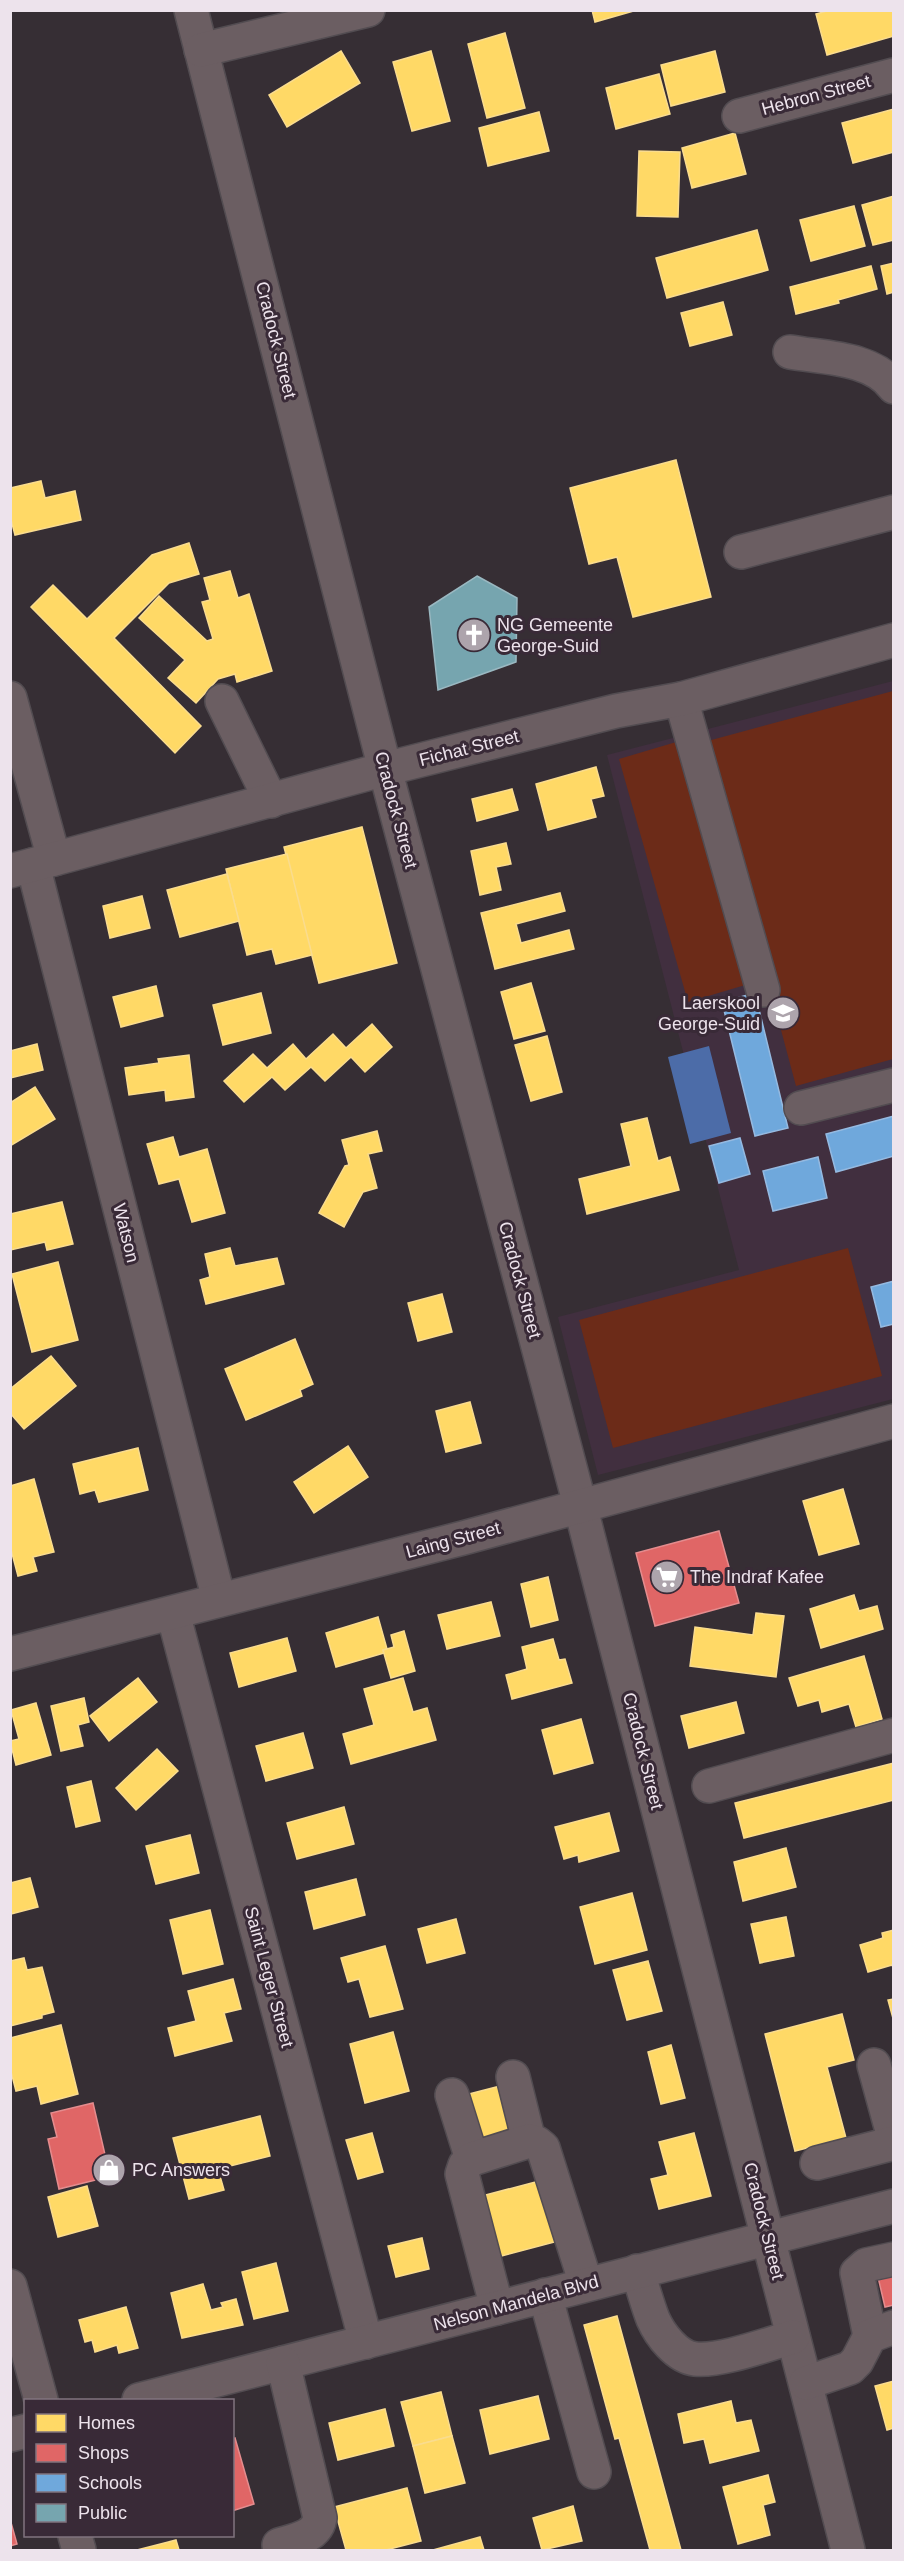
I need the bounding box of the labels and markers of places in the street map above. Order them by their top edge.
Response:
place label: NG Gemeente George-Suid [497,615,613,656]
church icon: NG Gemeente George-Suid [456,617,492,653]
place label: Laerskool George-Suid [658,993,760,1034]
school or university icon: Laerskool George-Suid [765,995,801,1031]
supermarket icon: The Indraf Kafee [649,1559,685,1595]
place label: The Indraf Kafee [690,1567,824,1587]
shop icon: PC Answers [91,2152,127,2188]
place label: PC Answers [132,2160,230,2180]

